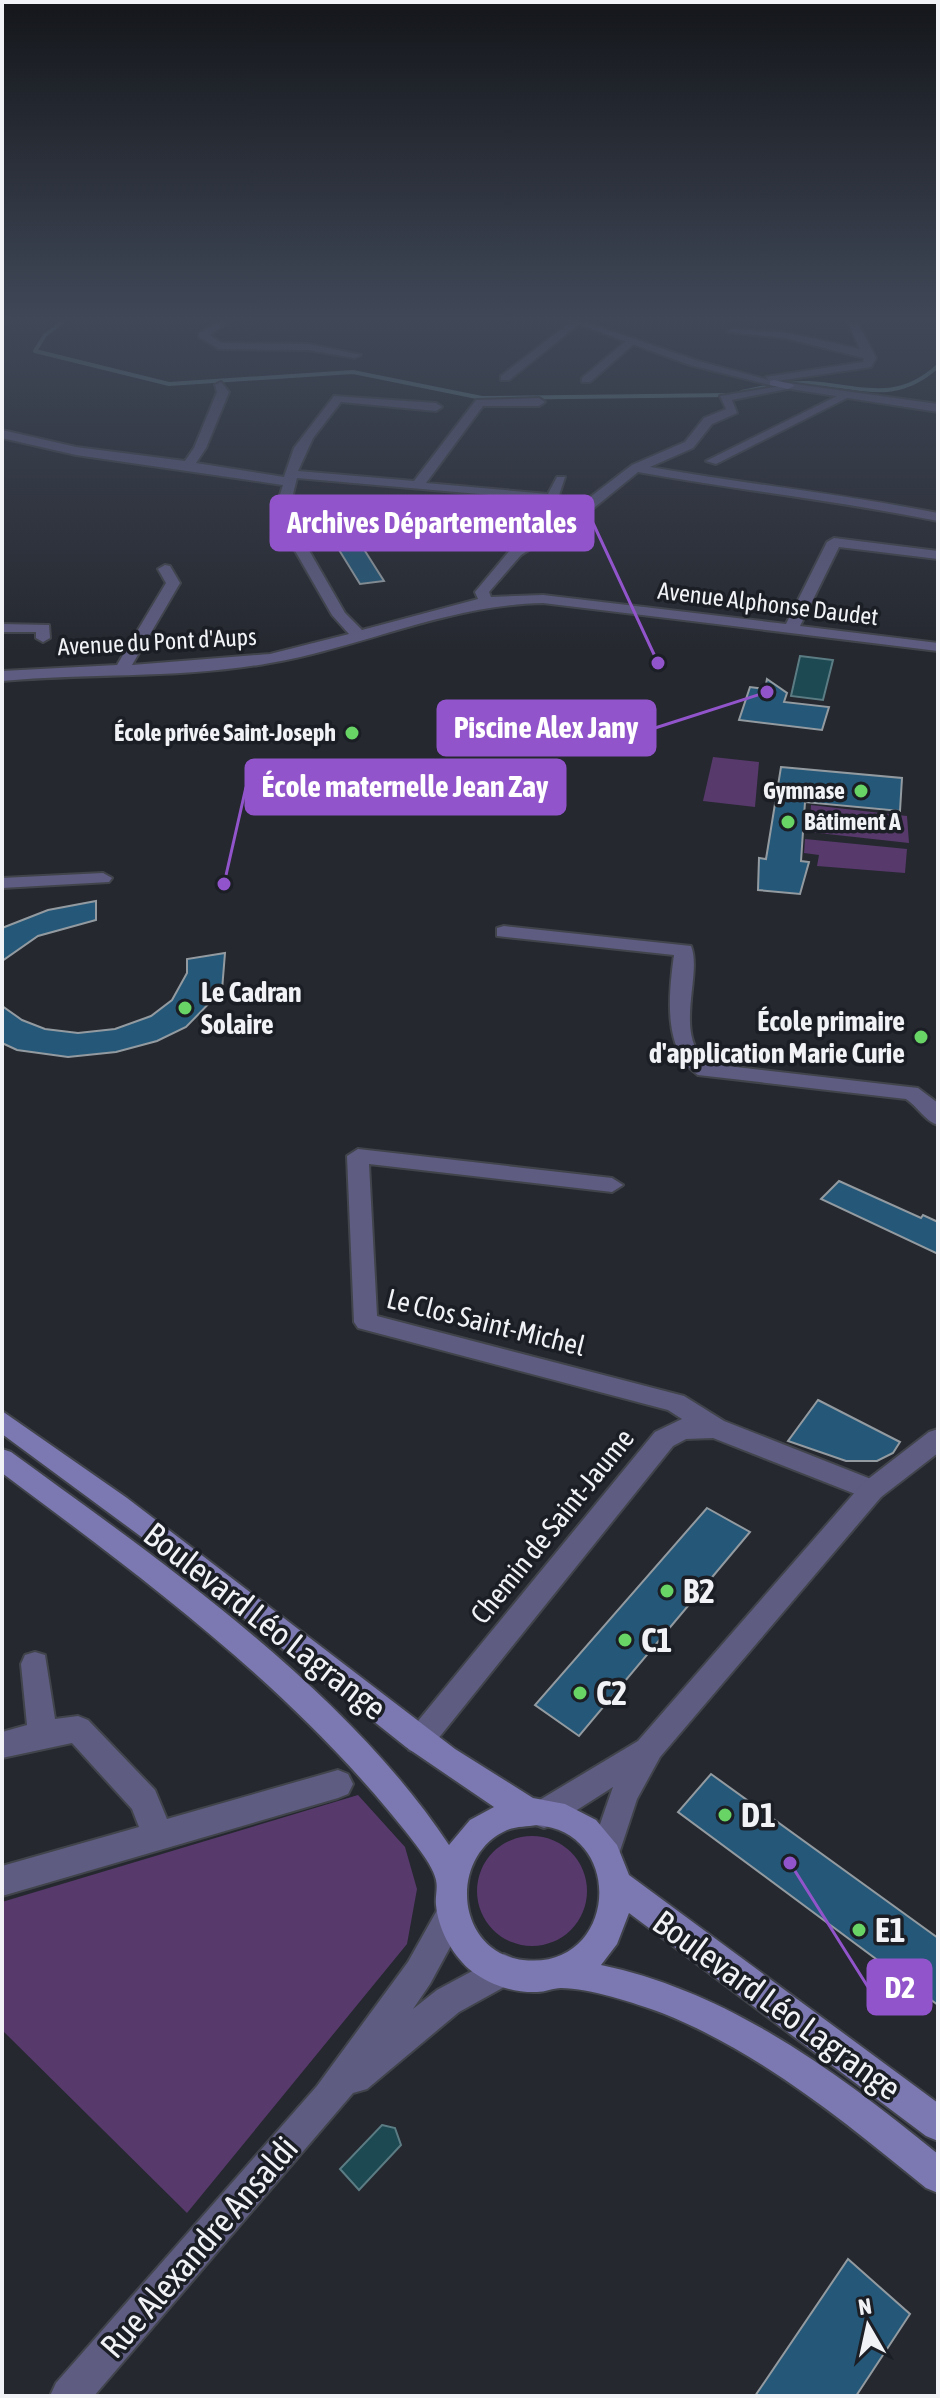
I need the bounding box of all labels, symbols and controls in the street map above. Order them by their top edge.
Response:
callout: Archives Départementales [271,496,593,550]
text: Archives Départementales [286,505,577,539]
street label: Avenue Alphonse Daudet [656,577,880,630]
street label: Avenue du Pont d'Aups [57,623,257,660]
callout: Piscine Alex Jany [438,701,655,755]
text: Piscine Alex Jany [454,710,639,744]
place label: École privée Saint-Joseph [114,719,336,746]
marker: École privée Saint-Joseph [343,724,361,742]
callout: École maternelle Jean Zay [246,760,565,814]
text: École maternelle Jean Zay [262,769,549,803]
place label: Gymnase [763,777,845,804]
marker: Gymnase [852,782,870,800]
place label: Bâtiment A [804,808,901,835]
marker: Bâtiment A [779,813,797,831]
place label: Le Cadran Solaire [201,976,302,1040]
marker: Le Cadran Solaire [176,999,194,1017]
place label: École primaire d'application Marie Curie [649,1005,905,1069]
marker: École primaire d'application Marie Curie [912,1028,930,1046]
street label: Le Clos Saint-Michel [384,1282,589,1362]
street label: Chemin de Saint-Jaume [464,1422,640,1630]
street label: Boulevard Léo Lagrange [137,1514,394,1727]
place label: B2 [683,1571,715,1610]
marker: B2 [658,1582,676,1600]
place label: C1 [641,1620,672,1659]
marker: C1 [616,1631,634,1649]
place label: C2 [596,1673,627,1712]
marker: C2 [571,1684,589,1702]
place label: D1 [741,1795,776,1834]
marker: D1 [716,1806,734,1824]
street label: Boulevard Léo Lagrange [646,1902,909,2107]
place label: E1 [875,1910,905,1949]
marker: E1 [850,1921,868,1939]
callout: D2 [868,1960,931,2014]
text: D2 [885,1970,915,2004]
street label: Rue Alexandre Ansaldi [92,2128,305,2365]
north arrow [828,2286,908,2366]
text: N [856,2292,873,2320]

